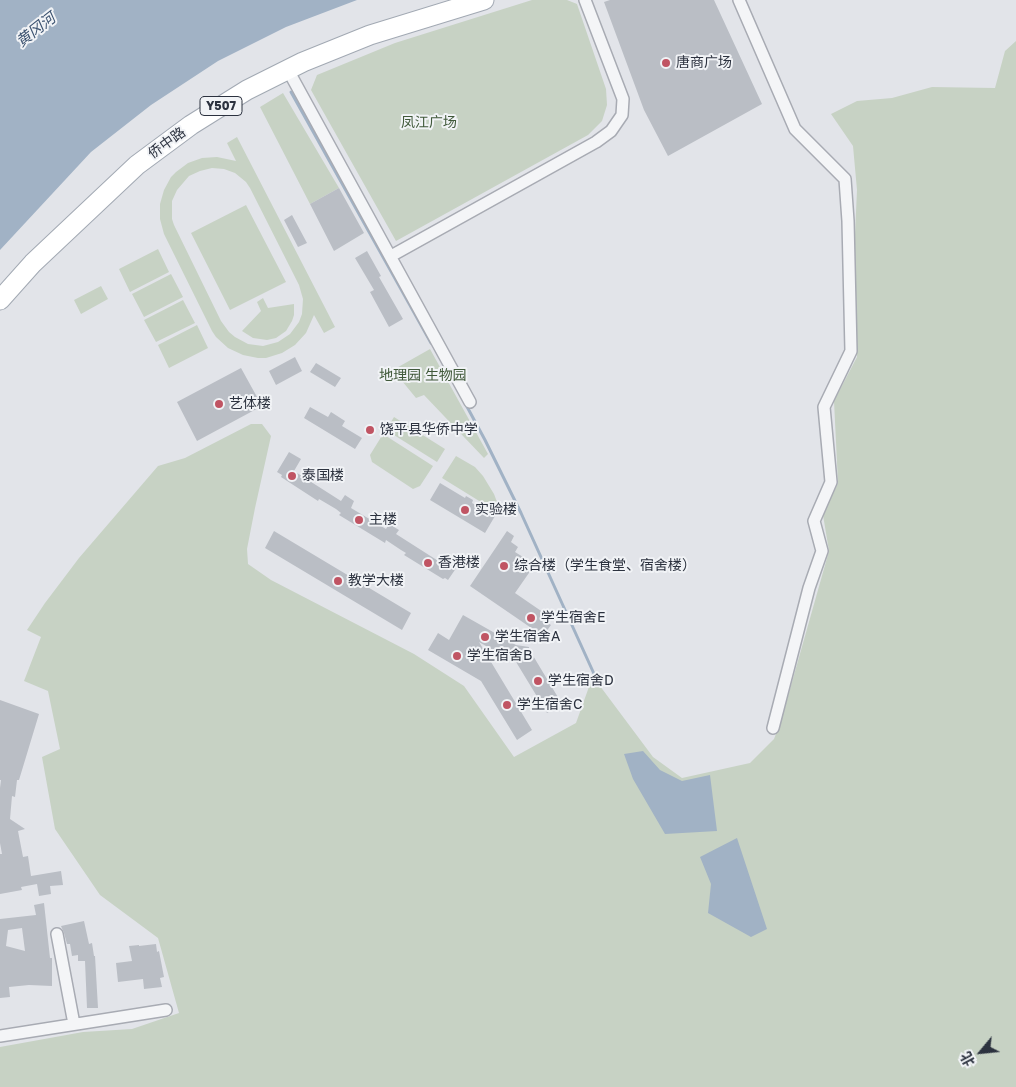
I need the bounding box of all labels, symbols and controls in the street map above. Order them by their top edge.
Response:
water label: 黄冈河 [13,9,59,51]
place label: 唐商广场 [676,55,732,71]
marker: 唐商广场 [660,57,672,69]
road number: Y507 [200,96,242,115]
park label: 凤江广场 [401,115,457,131]
street label: 侨中路 [145,124,189,162]
park label: 地理园 生物园 [379,368,467,384]
place label: 艺体楼 [229,396,271,412]
marker: 艺体楼 [213,398,225,410]
place label: 饶平县华侨中学 [380,422,478,438]
marker: 饶平县华侨中学 [364,424,376,436]
place label: 泰国楼 [302,468,344,484]
marker: 泰国楼 [286,470,298,482]
place label: 实验楼 [475,502,517,518]
marker: 实验楼 [459,504,471,516]
place label: 主楼 [369,512,397,528]
marker: 主楼 [353,514,365,526]
place label: 香港楼 [438,555,480,571]
marker: 香港楼 [422,557,434,569]
place label: 综合楼（学生食堂、宿舍楼） [514,558,696,574]
marker: 综合楼（学生食堂、宿舍楼） [498,560,510,572]
place label: 教学大楼 [348,573,404,589]
marker: 教学大楼 [332,575,344,587]
place label: 学生宿舍E [541,610,606,626]
marker: 学生宿舍E [525,612,537,624]
place label: 学生宿舍A [495,629,560,645]
marker: 学生宿舍A [479,631,491,643]
place label: 学生宿舍B [467,648,532,664]
marker: 学生宿舍B [451,650,463,662]
place label: 学生宿舍D [548,673,614,689]
marker: 学生宿舍D [532,675,544,687]
place label: 学生宿舍C [517,697,583,713]
marker: 学生宿舍C [501,699,513,711]
north arrow [956,1027,1006,1077]
text: 北 [957,1049,978,1069]

